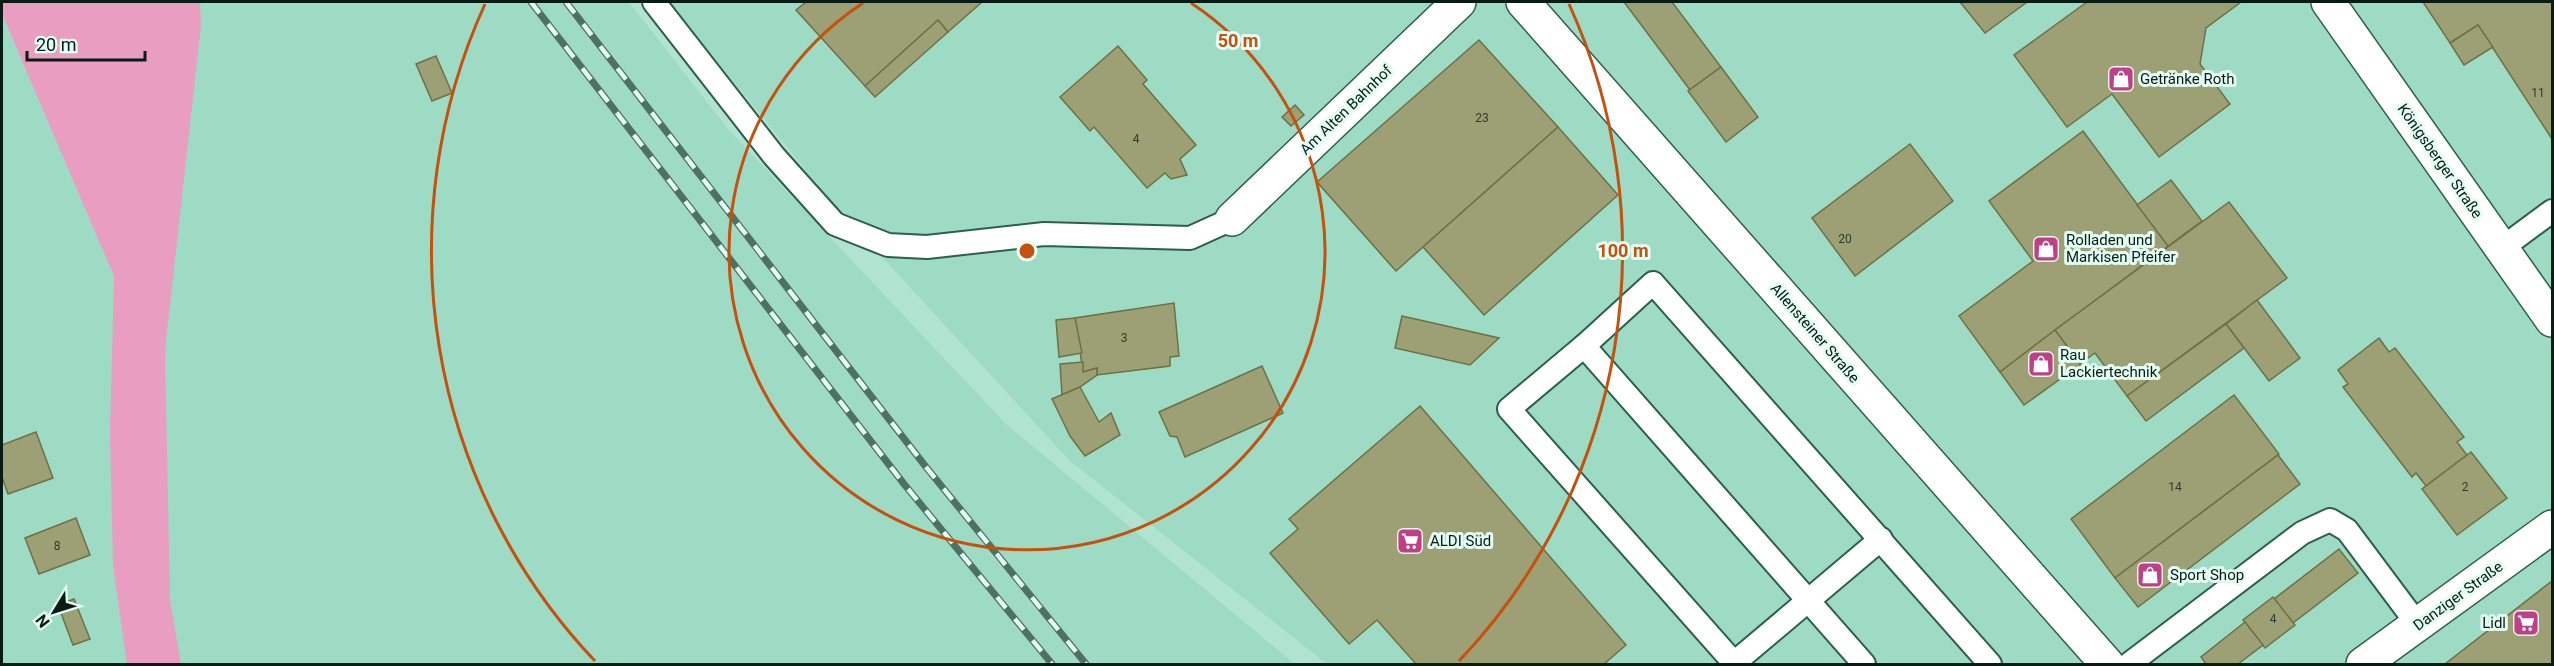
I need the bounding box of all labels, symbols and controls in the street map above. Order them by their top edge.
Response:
scale bar [27,24,146,62]
text: 50 m [1218,30,1258,51]
text: 20 m [36,34,76,55]
street label: Am Alten Bahnhof [1296,61,1396,159]
shop icon: Getränke Roth [2106,64,2136,94]
place label: Getränke Roth [2140,70,2234,88]
house number: 11 [2531,86,2545,100]
street label: Königsberger Straße [2394,100,2486,222]
house number: 23 [1475,111,1489,125]
house number: 4 [1133,132,1140,146]
place label: Rolladen und Markisen Pfeifer [2066,231,2175,266]
house number: 20 [1838,232,1852,246]
shop icon: Rolladen und Markisen Pfeifer [2031,234,2061,264]
text: 100 m [1597,240,1649,261]
centre of rings [1017,241,1037,261]
street label: Allensteiner Straße [1767,279,1863,387]
house number: 3 [1121,331,1127,345]
place label: Rau Lackiertechnik [2060,346,2158,381]
shop icon: Rau Lackiertechnik [2026,349,2056,379]
house number: 14 [2168,480,2182,494]
house number: 2 [2462,480,2469,494]
supermarket icon: ALDI Süd [1395,526,1425,556]
place label: ALDI Süd [1430,532,1491,550]
house number: 8 [54,539,61,553]
street label: Danziger Straße [2410,557,2506,634]
shop icon: Sport Shop [2135,560,2165,590]
place label: Sport Shop [2170,566,2244,584]
north arrow [24,582,84,642]
supermarket icon: Lidl [2511,608,2541,638]
text: N [32,611,54,631]
house number: 4 [2270,612,2277,626]
place label: Lidl [2482,614,2506,632]

